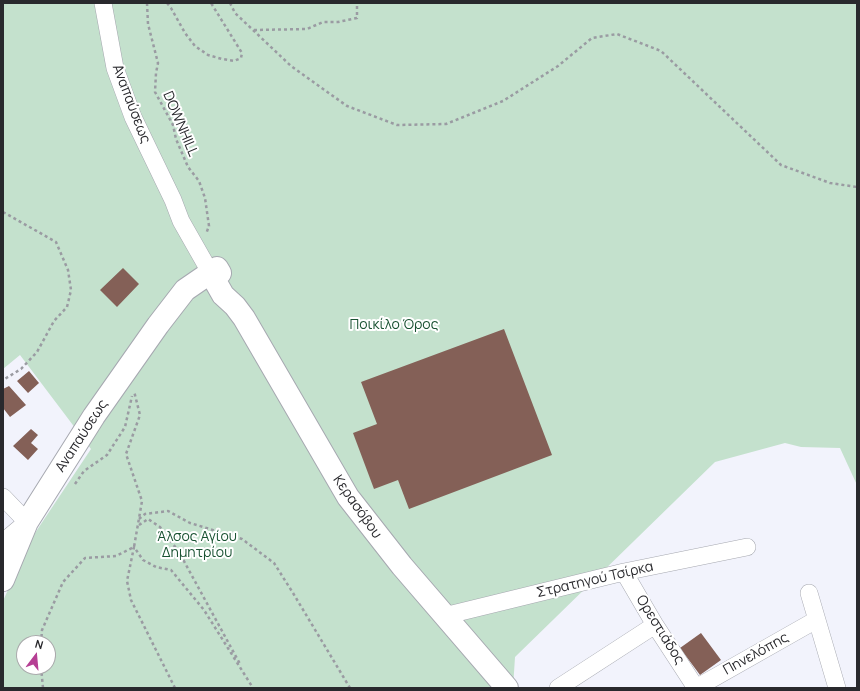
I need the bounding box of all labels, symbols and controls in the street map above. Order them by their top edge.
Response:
street label: Αναπαύσεως [108,62,154,146]
street label: DOWNHILL [159,89,201,159]
park label: Ποικίλο Όρος [350,317,438,333]
street label: Αναπαύσεως [52,396,112,476]
street label: Κερασόβου [329,472,385,542]
park label: Άλσος Αγίου Δημητρίου [157,529,237,562]
street label: Στρατηγού Τσίρκα [535,558,655,602]
street label: Ορεστιάδος [632,592,688,668]
street label: Πηνελόπης [720,629,792,679]
north arrow [16,635,56,675]
text: N [33,636,45,652]

